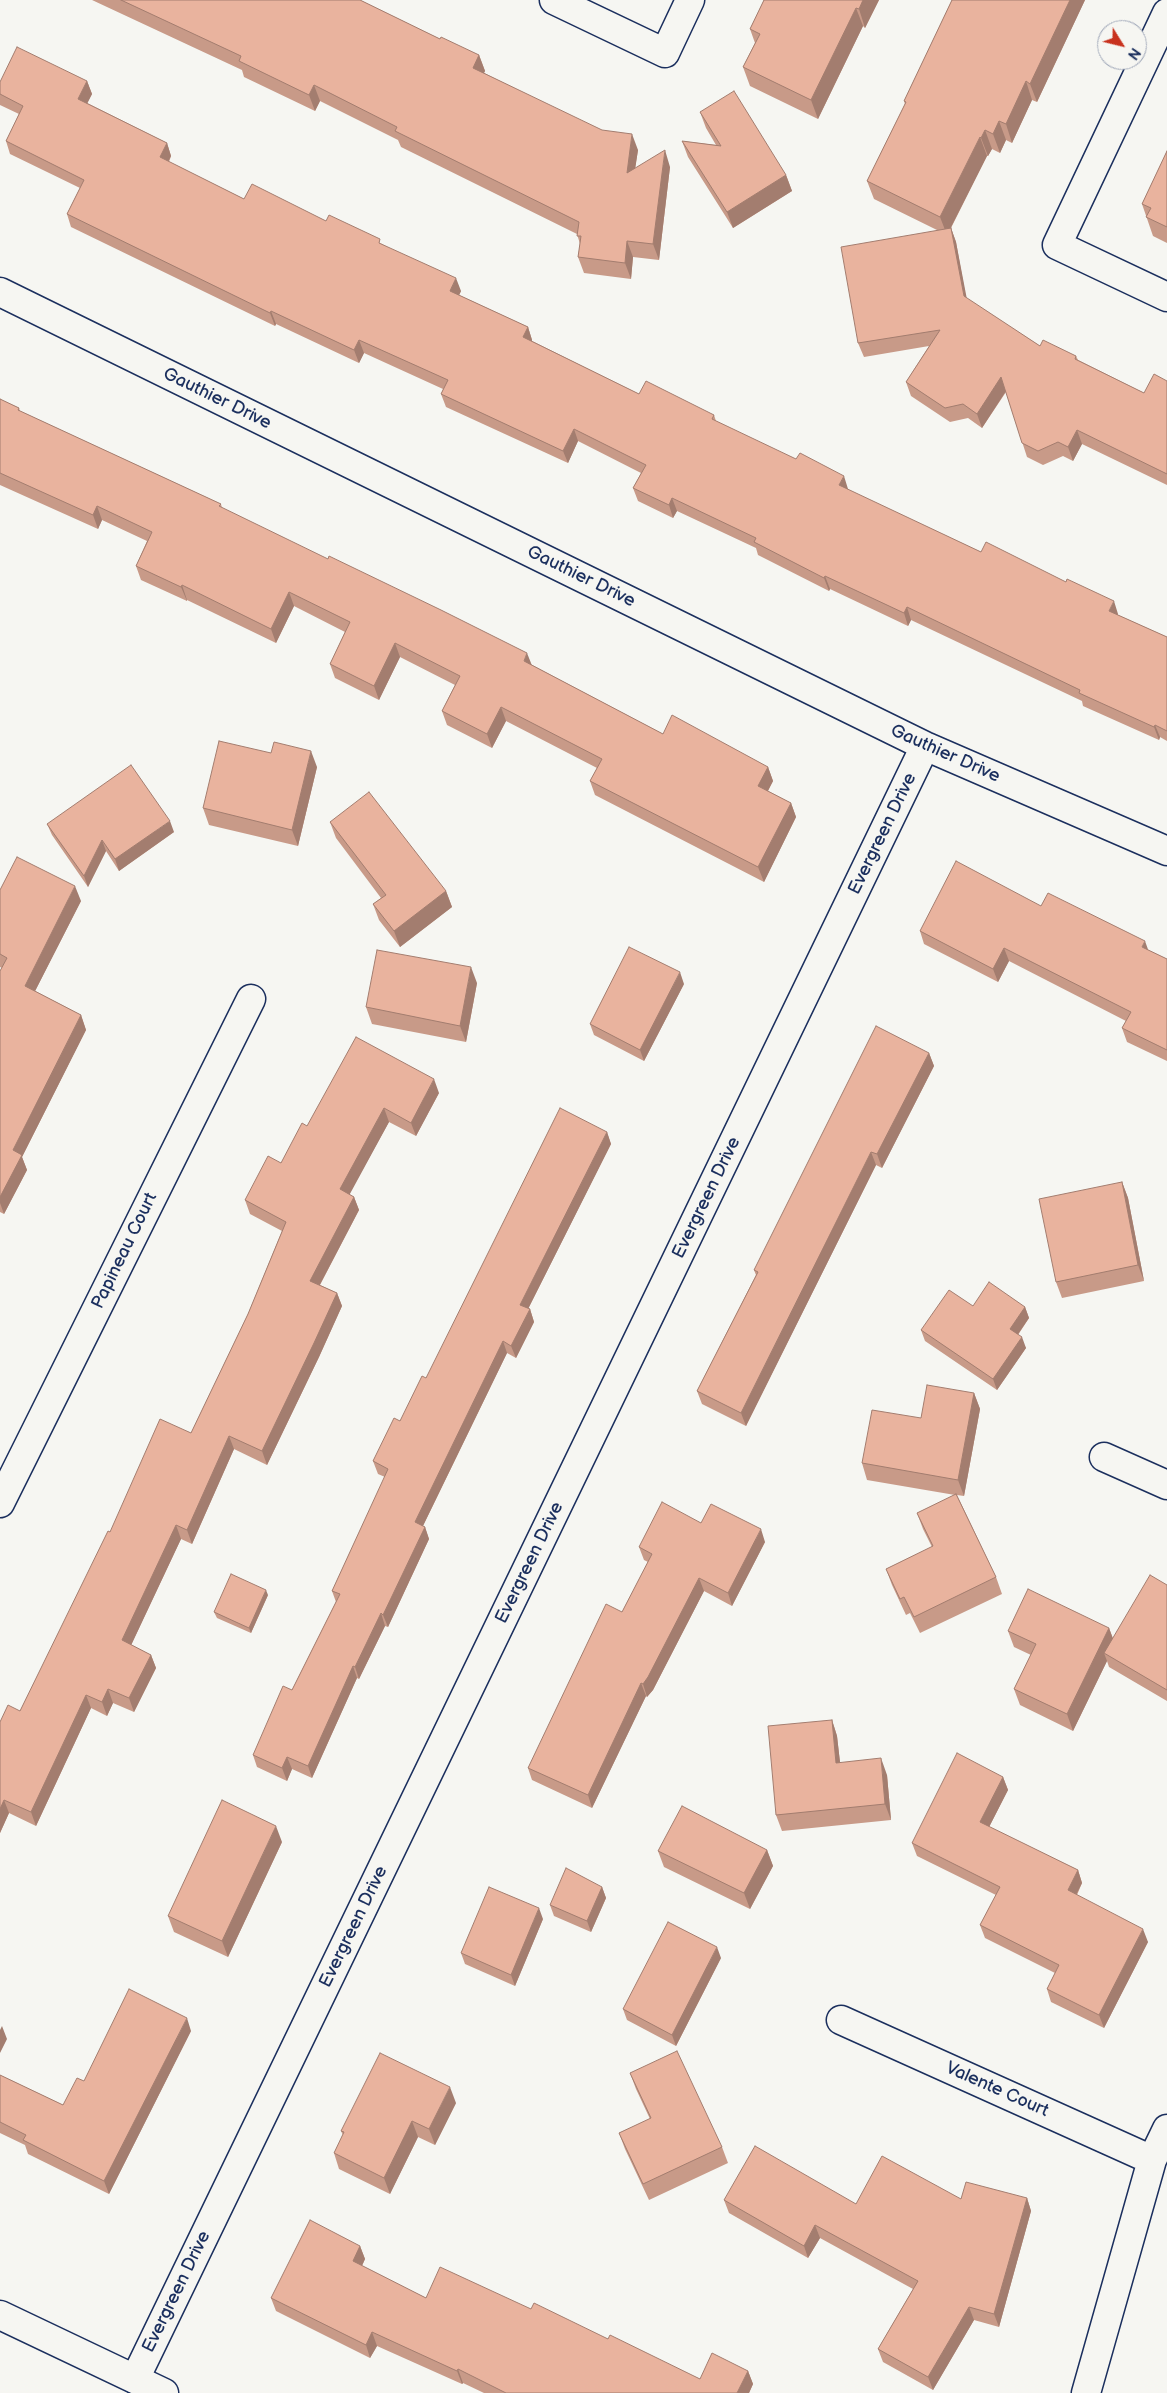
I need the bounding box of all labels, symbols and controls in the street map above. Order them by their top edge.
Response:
north arrow [1097,20,1147,70]
text: N [1124,44,1144,63]
street label: Gauthier Drive [159,363,275,435]
street label: Gauthier Drive [523,541,639,613]
street label: Gauthier Drive [887,720,1003,788]
street label: Evergreen Drive [844,770,922,898]
street label: Evergreen Drive [668,1134,746,1262]
street label: Papineau Court [88,1189,162,1313]
street label: Evergreen Drive [491,1499,569,1627]
street label: Evergreen Drive [315,1863,393,1991]
street label: Valente Court [942,2058,1052,2122]
street label: Evergreen Drive [138,2228,216,2356]

